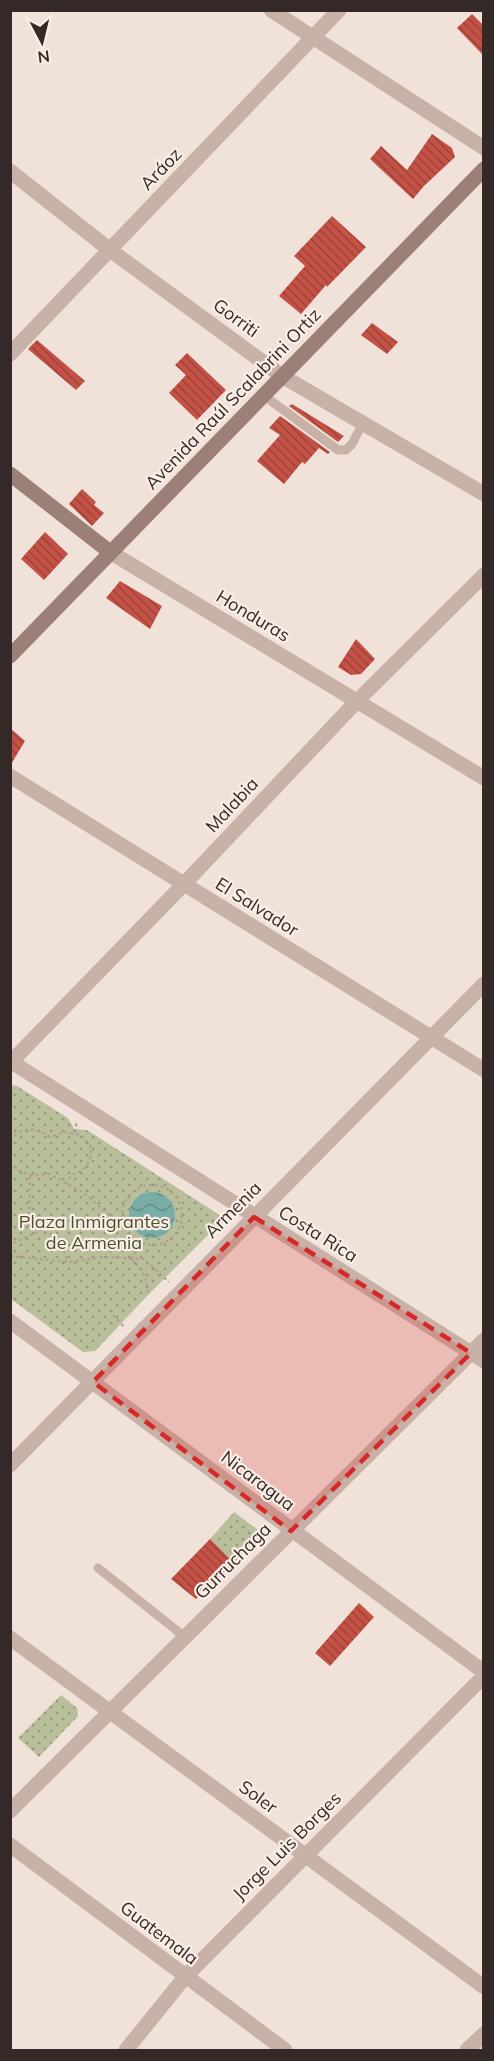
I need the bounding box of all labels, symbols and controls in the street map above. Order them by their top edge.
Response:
north arrow [12,12,72,72]
text: N [37,46,51,68]
street label: Aráoz [135,143,186,195]
street label: Gorriti [209,293,264,342]
street label: Avenida Raúl Scalabrini Ortiz [140,303,326,494]
street label: Honduras [212,585,294,647]
street label: Malabia [200,772,263,837]
street label: El Salvador [211,872,303,941]
street label: Armenia [199,1176,266,1243]
street label: Costa Rica [274,1200,362,1267]
park label: Plaza Inmigrantes de Armenia [19,1210,169,1254]
street label: Nicaragua [217,1445,300,1516]
street label: Gurruchaga [190,1518,276,1604]
street label: Soler [235,1775,282,1819]
street label: Jorge Luis Borges [227,1786,346,1905]
street label: Guatemala [116,1896,203,1969]

